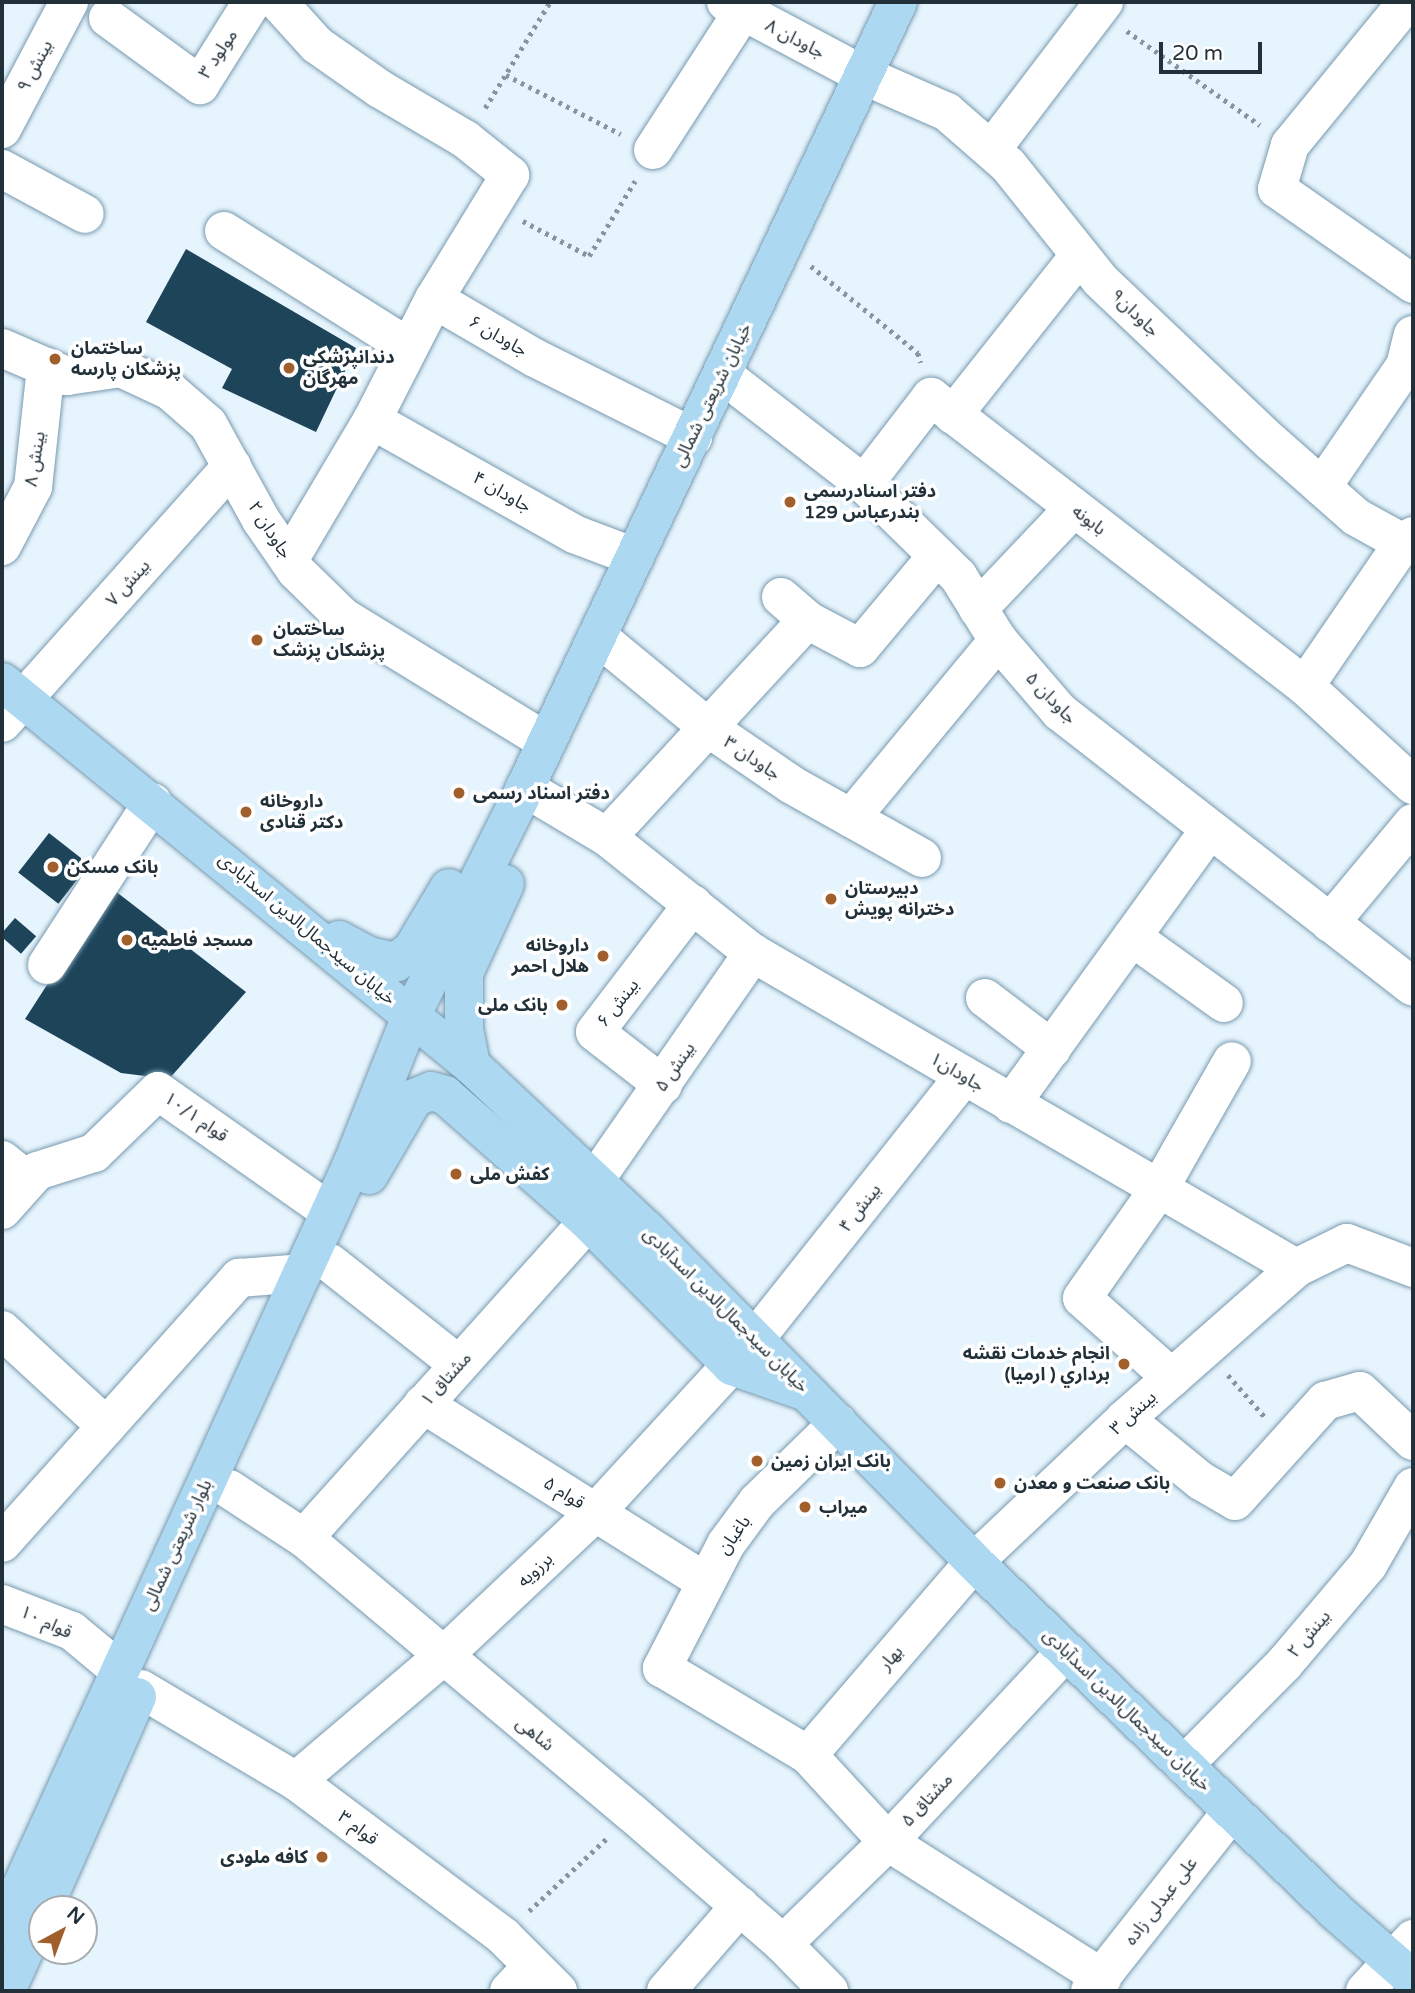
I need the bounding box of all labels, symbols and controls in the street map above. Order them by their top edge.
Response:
street label: جاودان ۸ [762,14,828,64]
street label: مولود ۳ [194,25,242,83]
scale bar [1163,28,1266,72]
street label: بینش ۹ [12,36,58,96]
text: 20 m [1172,41,1223,66]
street label: جاودان۹ [1106,285,1164,341]
street label: جاودان ۶ [465,311,531,361]
street label: خیابان شریعتی شمالی [668,320,756,470]
place label: ساختمان پزشکان پارسه [71,338,181,380]
place label: دندانپزشکی مهرگان [303,347,394,390]
marker: ساختمان پزشکان پارسه [45,349,65,369]
marker: دندانپزشکی مهرگان [281,360,297,376]
street label: بینش ۸ [20,430,50,488]
street label: جاودان ۴ [469,467,535,517]
place label: دفتر اسنادرسمی 129 بندرعباس [804,481,936,524]
marker: دفتر اسنادرسمی 129 بندرعباس [782,494,798,510]
street label: جاودان ۲ [243,497,297,563]
street label: بابونه [1068,500,1110,540]
street label: بینش ۷ [101,555,155,611]
place label: ساختمان پزشکان پزشک [273,619,385,662]
marker: ساختمان پزشکان پزشک [247,630,267,650]
street label: جاودان ۵ [1021,667,1081,729]
street label: جاودان ۳ [719,731,785,785]
place label: دفتر اسناد رسمی [473,782,610,804]
marker: دفتر اسناد رسمی [451,785,467,801]
place label: داروخانه دکتر قنادی [260,791,343,834]
marker: داروخانه دکتر قنادی [238,804,254,820]
street label: خیابان سیدجمال‌الدین اسدآبادی [214,848,400,1010]
place label: بانک مسکن [67,856,158,878]
marker: بانک مسکن [45,859,61,875]
place label: دبیرستان دخترانه پویش [845,878,954,920]
marker: دبیرستان دخترانه پویش [823,891,839,907]
place label: مسجد فاطمیه [141,929,253,951]
marker: مسجد فاطمیه [119,932,135,948]
place label: داروخانه هلال احمر [512,935,589,978]
marker: داروخانه هلال احمر [595,948,611,964]
street label: بینش ۶ [592,974,644,1032]
place label: بانک ملی [478,994,548,1016]
marker: بانک ملی [554,997,570,1013]
street label: بینش ۵ [650,1038,700,1096]
street label: جاودان۱ [926,1047,988,1097]
street label: قوام ۱۰/۱ [160,1087,232,1147]
place label: کفش ملی [470,1163,549,1185]
marker: کفش ملی [448,1166,464,1182]
street label: بینش ۴ [834,1179,886,1237]
street label: خیابان سیدجمال‌الدین اسدآبادی [639,1223,813,1397]
place label: انجام خدمات نقشه برداري ( ارميا) [963,1343,1110,1386]
street label: مشتاق ۱ [416,1347,476,1411]
marker: انجام خدمات نقشه برداري ( ارميا) [1116,1356,1132,1372]
street label: بینش ۳ [1105,1386,1161,1440]
place label: بانک ایران زمین [771,1450,891,1472]
marker: بانک ایران زمین [749,1453,765,1469]
street label: قوام ۵ [539,1472,589,1514]
place label: بانک صنعت و معدن [1014,1472,1170,1494]
marker: بانک صنعت و معدن [992,1475,1008,1491]
street label: بلوار شریعتی شمالی [137,1476,217,1614]
place label: میراب [819,1496,868,1518]
marker: میراب [797,1499,813,1515]
street label: باغبان [713,1511,755,1559]
street label: برزویه [513,1548,557,1592]
street label: قوام ۱۰ [17,1601,75,1643]
street label: بینش ۲ [1283,1606,1335,1662]
street label: خیابان سیدجمال‌الدین اسدآبادی [1039,1624,1215,1796]
street label: بهار [874,1641,908,1675]
street label: شاهی [512,1712,558,1756]
street label: مشتاق ۵ [897,1769,957,1831]
street label: قوام ۳ [334,1806,382,1850]
place label: کافه ملودی [220,1846,308,1868]
marker: کافه ملودی [314,1849,330,1865]
street label: علی عبدلی زاده [1120,1853,1202,1949]
north arrow [28,1895,98,1965]
text: N [62,1902,88,1929]

